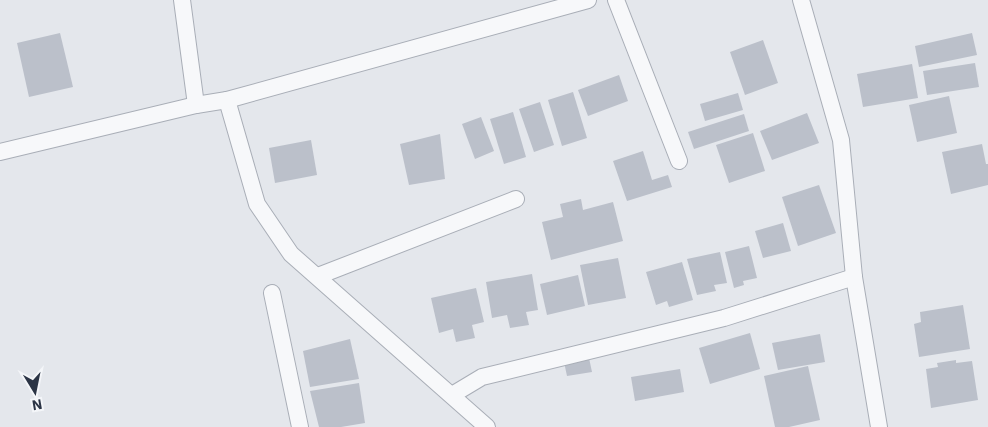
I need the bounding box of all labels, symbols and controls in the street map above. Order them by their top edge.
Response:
north arrow [10,367,60,417]
text: N [31,395,44,415]

